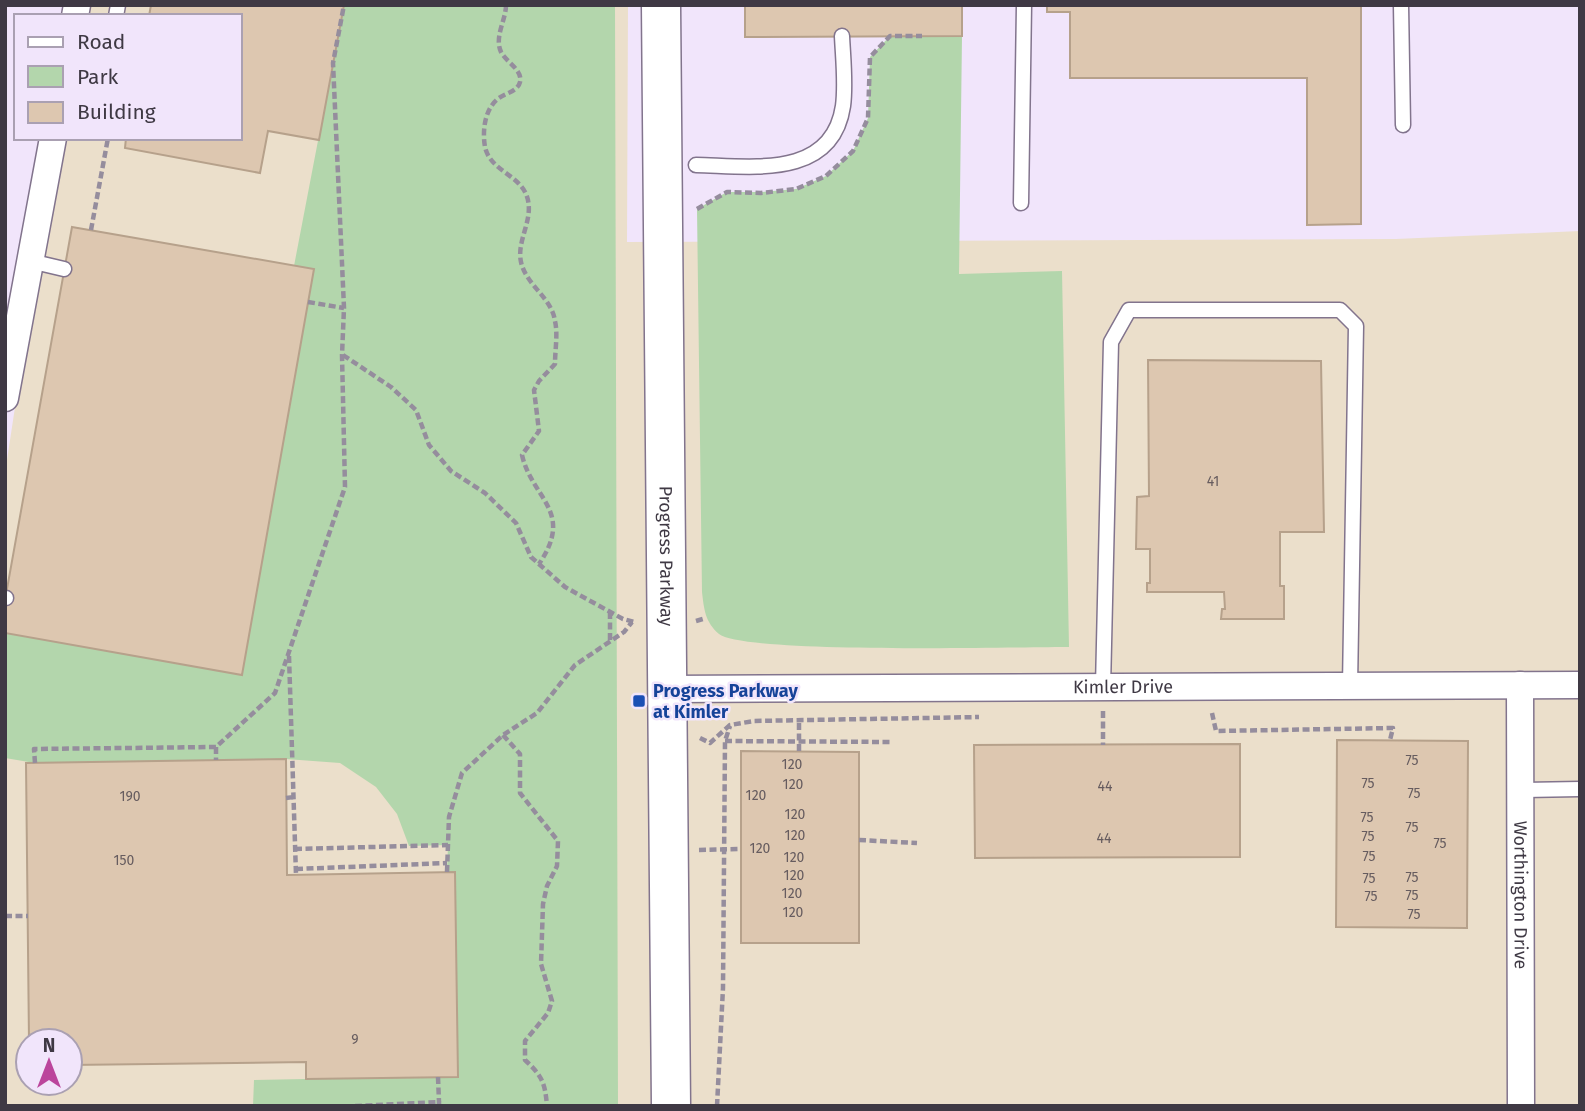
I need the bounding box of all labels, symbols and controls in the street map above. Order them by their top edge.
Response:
legend [14,14,242,140]
text: Road [77,29,125,55]
text: Park [77,64,119,90]
text: Building [77,99,156,125]
house number: 41 [1207,473,1219,490]
street label: Progress Parkway [654,486,678,627]
street label: Kimler Drive [1073,676,1173,698]
place label: Progress Parkway at Kimler [653,680,798,723]
marker: Progress Parkway at Kimler [631,693,647,709]
house number: 75 [1405,752,1419,769]
house number: 120 [782,756,803,773]
house number: 75 [1361,775,1375,792]
house number: 120 [783,776,804,793]
house number: 44 [1098,778,1113,795]
house number: 75 [1407,785,1421,802]
house number: 120 [746,787,767,804]
house number: 190 [119,788,141,805]
house number: 120 [785,806,806,823]
house number: 75 [1360,809,1374,826]
house number: 75 [1405,819,1419,836]
street label: Worthington Drive [1509,821,1532,969]
house number: 120 [785,827,806,844]
house number: 75 [1361,828,1375,845]
house number: 44 [1097,830,1112,847]
house number: 75 [1433,835,1447,852]
house number: 120 [750,840,771,857]
house number: 75 [1362,848,1376,865]
house number: 120 [784,849,805,866]
house number: 150 [114,852,135,869]
house number: 120 [784,867,805,884]
house number: 75 [1405,869,1419,886]
house number: 75 [1362,870,1376,887]
house number: 120 [782,885,803,902]
house number: 75 [1405,887,1419,904]
house number: 75 [1364,888,1378,905]
house number: 120 [783,904,804,921]
house number: 75 [1407,906,1421,923]
north arrow [14,1027,84,1097]
house number: 9 [351,1031,359,1048]
text: N [43,1034,55,1057]

